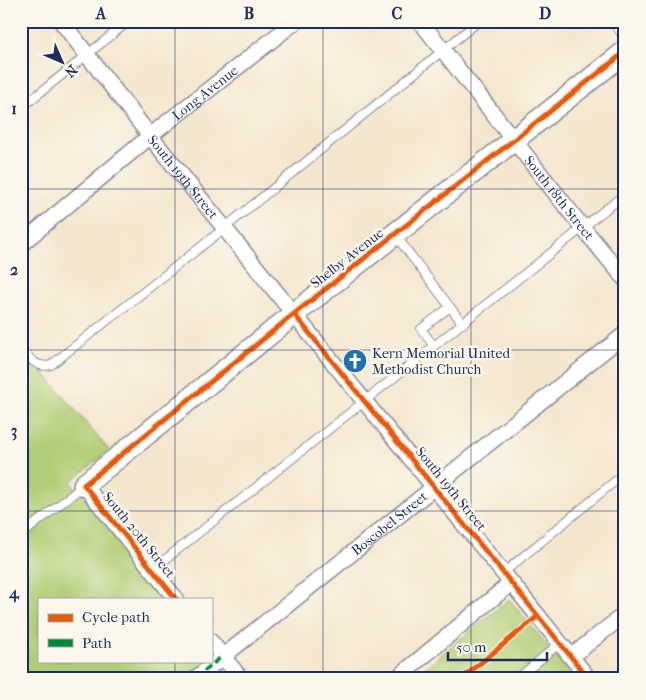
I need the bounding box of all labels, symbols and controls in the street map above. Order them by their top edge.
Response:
text: A [95,4,107,23]
text: B [244,4,254,23]
text: C [392,4,403,23]
text: D [539,4,551,23]
north arrow [38,38,88,88]
text: N [61,61,81,81]
street label: Long Avenue [168,62,241,124]
text: 1 [11,99,17,118]
street label: South 19th Street [144,131,222,222]
street label: South 18th Street [521,152,598,243]
street label: Shelby Avenue [307,224,387,292]
text: 2 [10,260,18,279]
place label: Kern Memorial United Methodist Church [372,345,511,378]
church icon: Kern Memorial United Methodist Church [342,348,368,374]
text: 3 [11,421,17,441]
street label: South 19th Street [412,444,490,534]
street label: Boscobel Street [348,488,431,559]
street label: South 20th Street [99,489,179,581]
text: 4 [8,583,20,603]
legend [38,598,212,662]
text: Cycle path [82,608,150,626]
scale bar [448,630,547,662]
text: Path [82,634,112,652]
text: 50 m [456,638,487,656]

